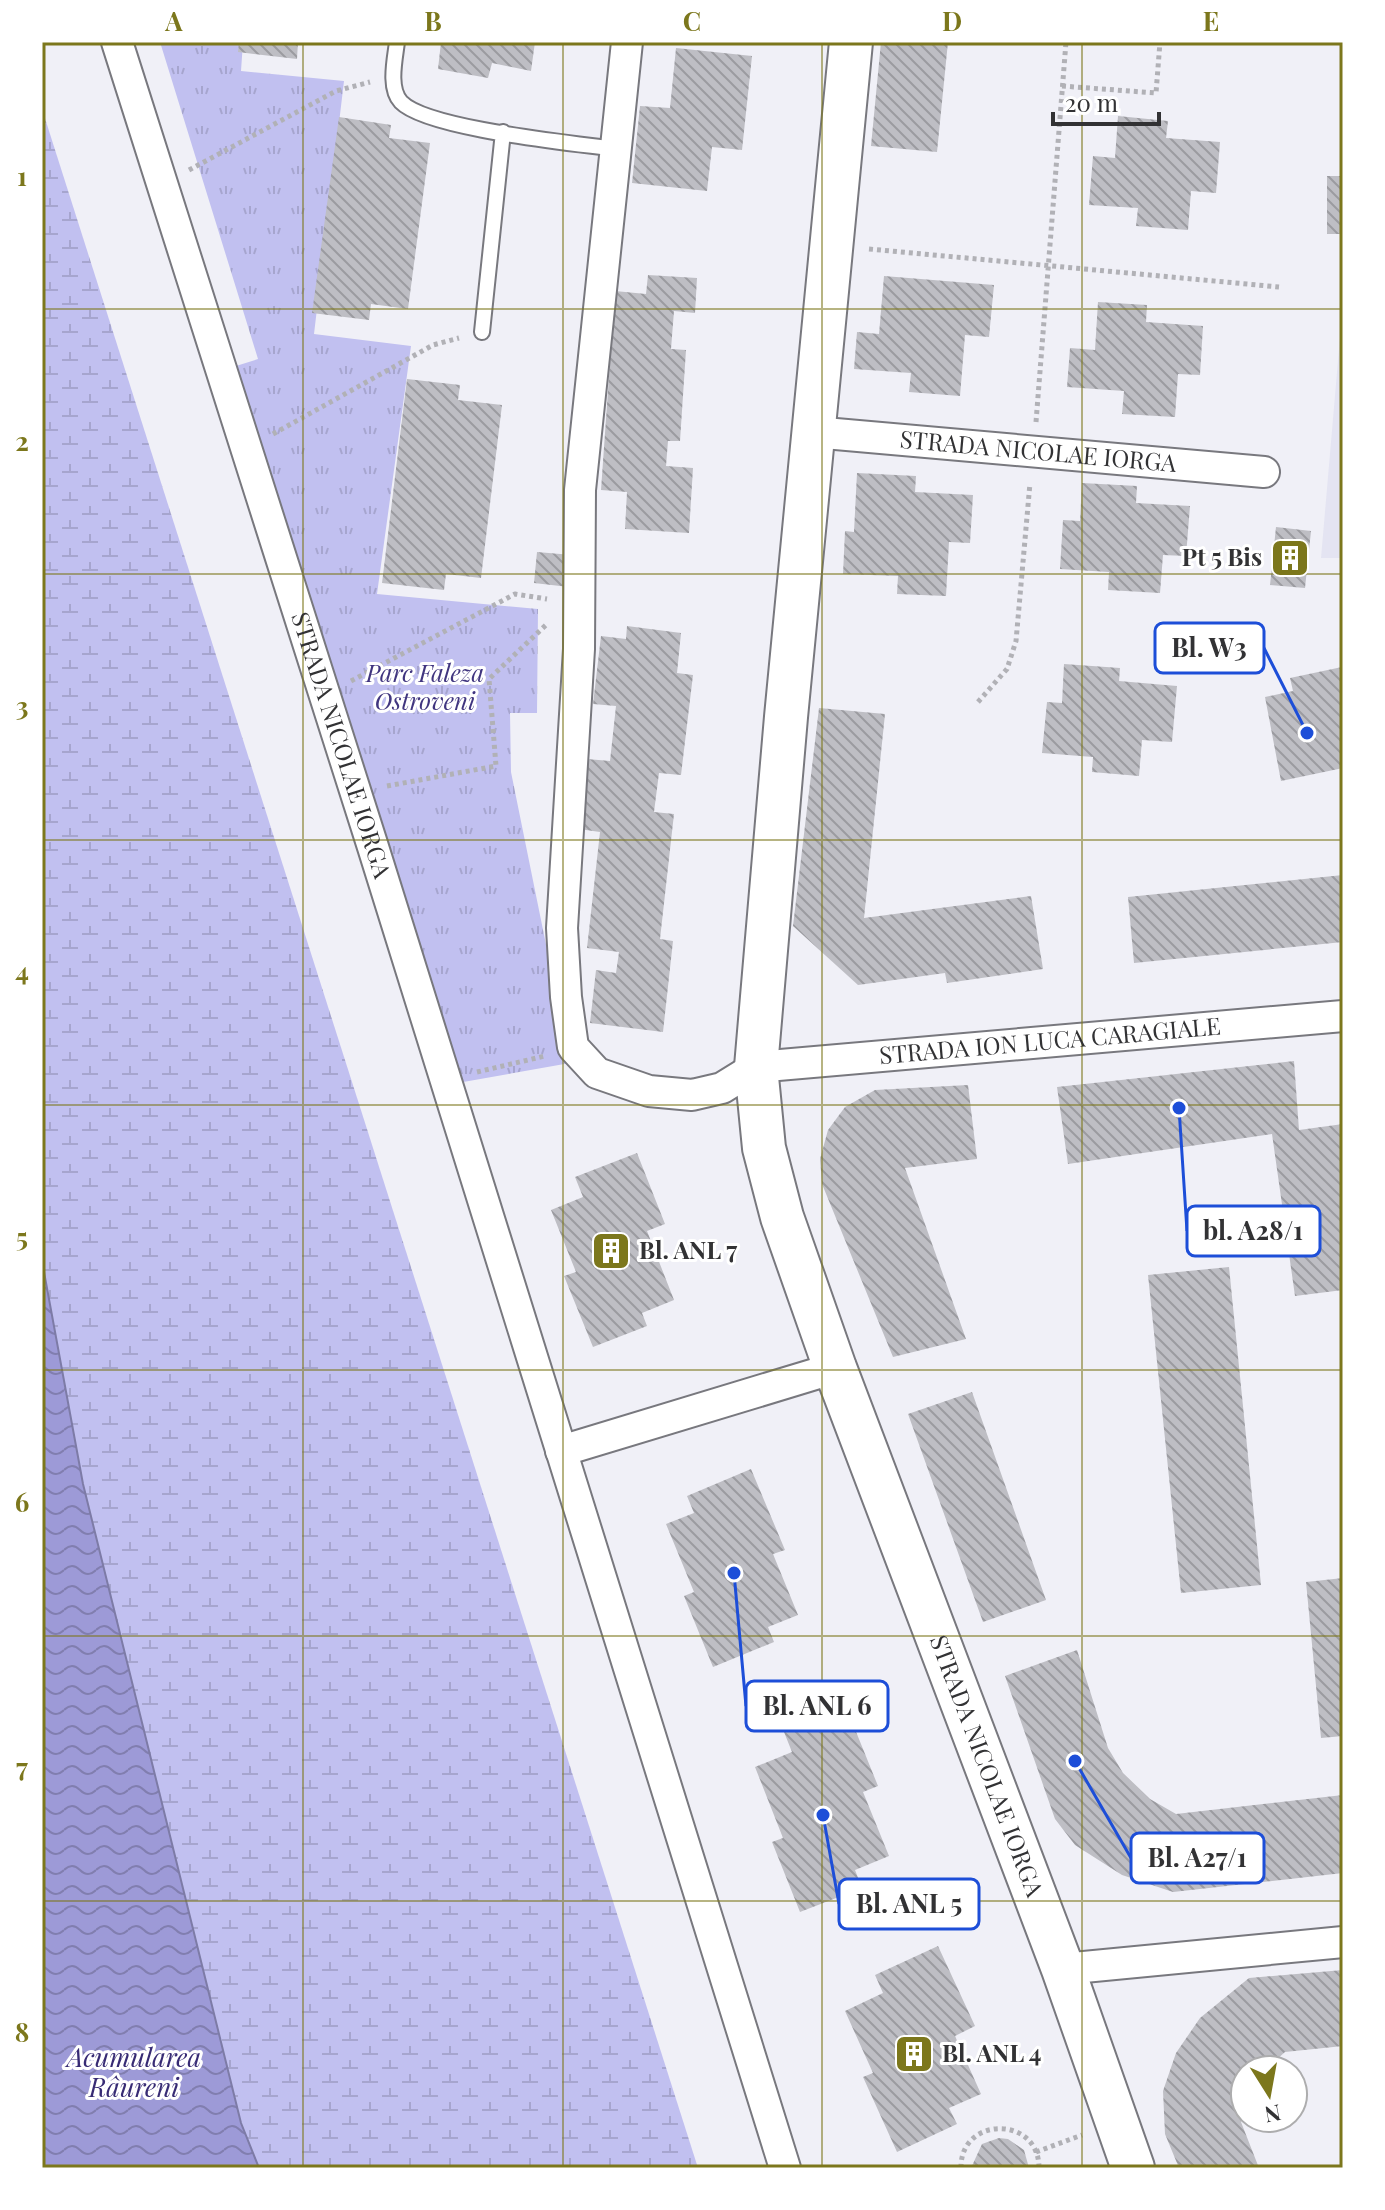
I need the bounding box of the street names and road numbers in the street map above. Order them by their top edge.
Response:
street label: STRADA NICOLAE IORGA [899,422,1179,478]
street label: STRADA NICOLAE IORGA [285,608,400,883]
street label: STRADA ION LUCA CARAGIALE [878,1009,1222,1070]
street label: STRADA NICOLAE IORGA [924,1630,1052,1902]

